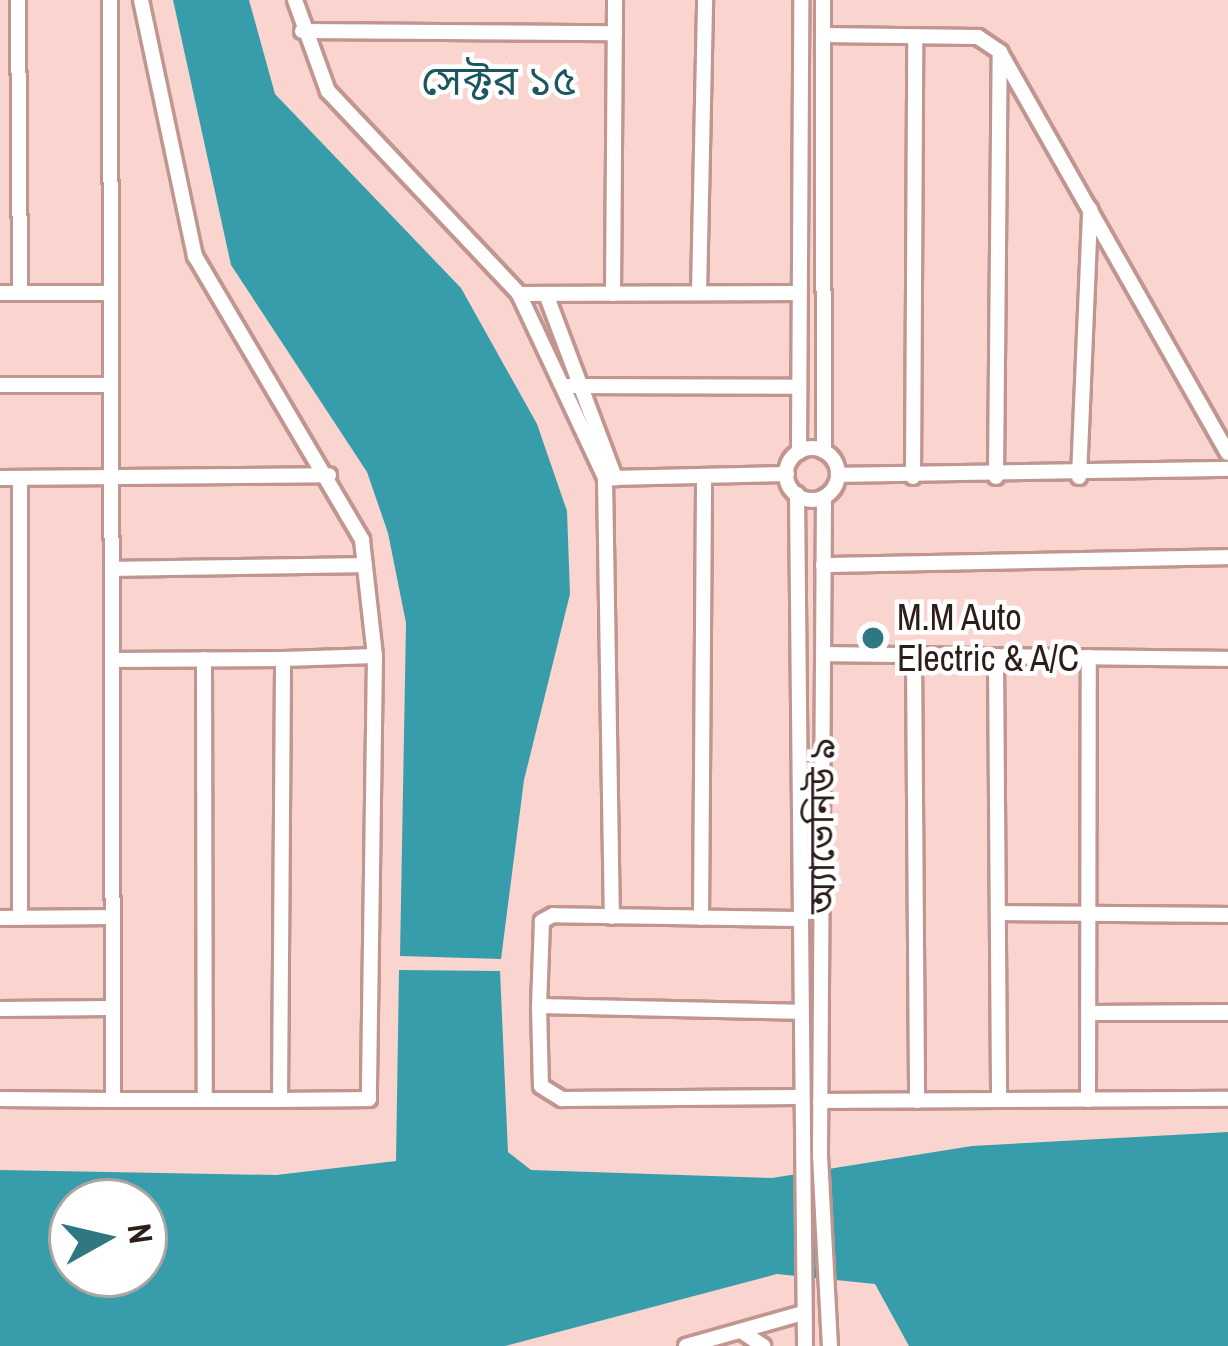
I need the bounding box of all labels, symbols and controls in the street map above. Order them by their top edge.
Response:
district label: সেক্টর ১৫ [421,55,577,105]
place label: M.M Auto Electric & A/C [897,595,1081,680]
marker: M.M Auto Electric & A/C [860,625,886,651]
street label: অ্যাভেনিউ ৯ [800,738,844,914]
north arrow [48,1178,168,1298]
text: N [118,1221,164,1246]

